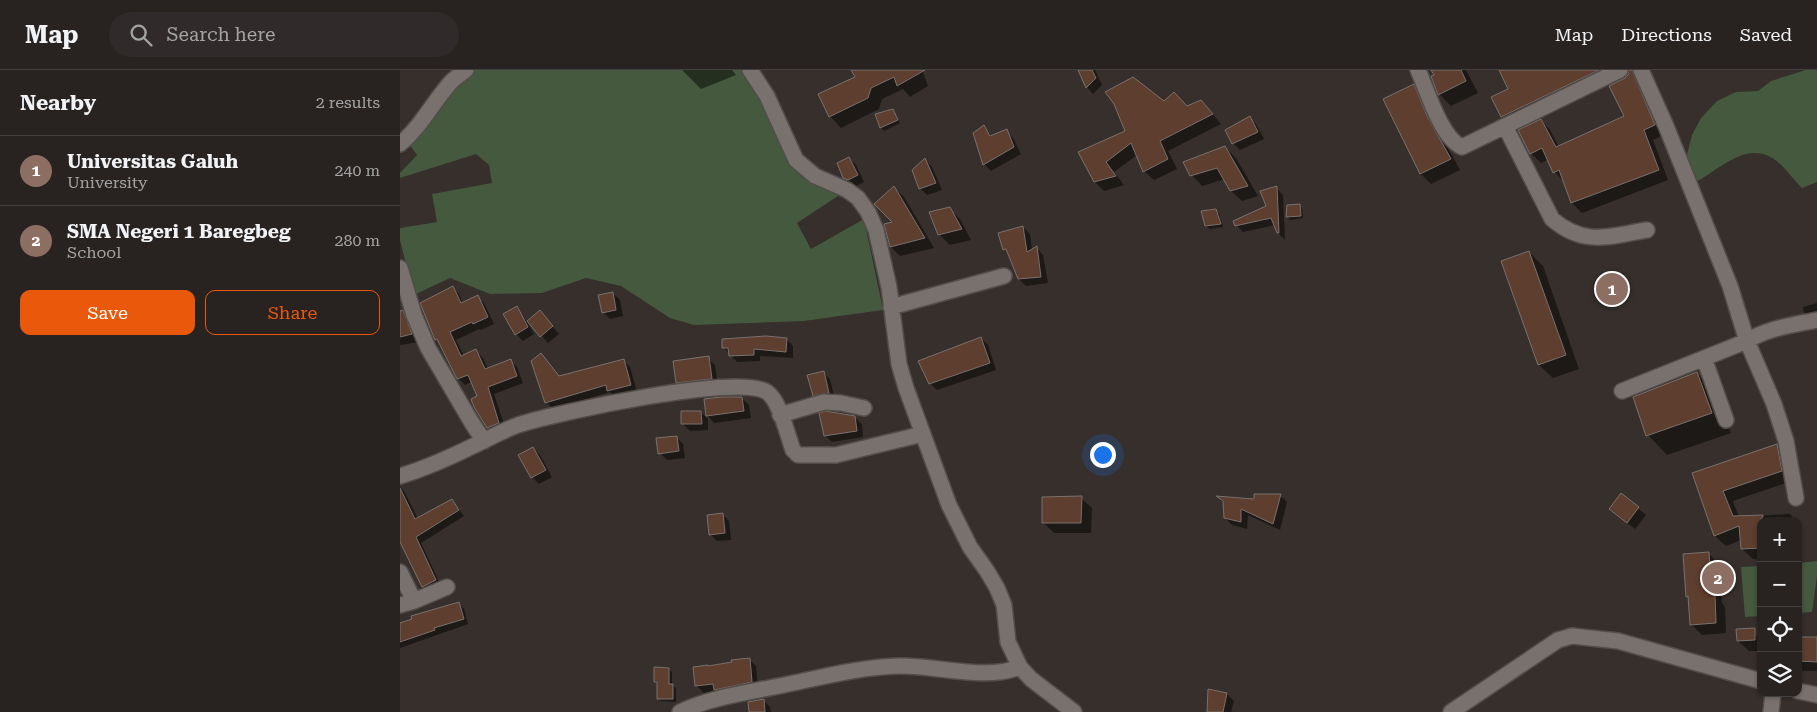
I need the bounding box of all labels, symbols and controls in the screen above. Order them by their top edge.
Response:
search box [109,12,459,57]
text: Map [25,21,79,49]
icon: search [127,21,155,49]
text: Search here [167,23,275,46]
text: Map [1555,24,1593,45]
text: Directions [1621,24,1712,45]
text: Saved [1740,24,1792,45]
text: Nearby [20,91,96,115]
text: 2 results [316,93,380,112]
text: Universitas Galuh [67,150,238,173]
text: 1 [32,161,40,180]
text: 240 m [334,161,380,180]
text: University [67,173,148,192]
text: SMA Negeri 1 Baregbeg [67,220,291,243]
text: 2 [32,231,40,250]
text: 280 m [334,231,380,250]
text: School [67,243,121,262]
pin: 1 [1596,270,1628,308]
button: Save [20,290,195,335]
button: Share [205,290,380,335]
your location [1090,442,1116,468]
map controls [1757,517,1802,697]
button: + [1757,517,1802,562]
pin: 2 [1702,559,1734,597]
button: − [1757,562,1802,607]
button: locate [1757,607,1802,652]
button: layers [1757,652,1802,697]

